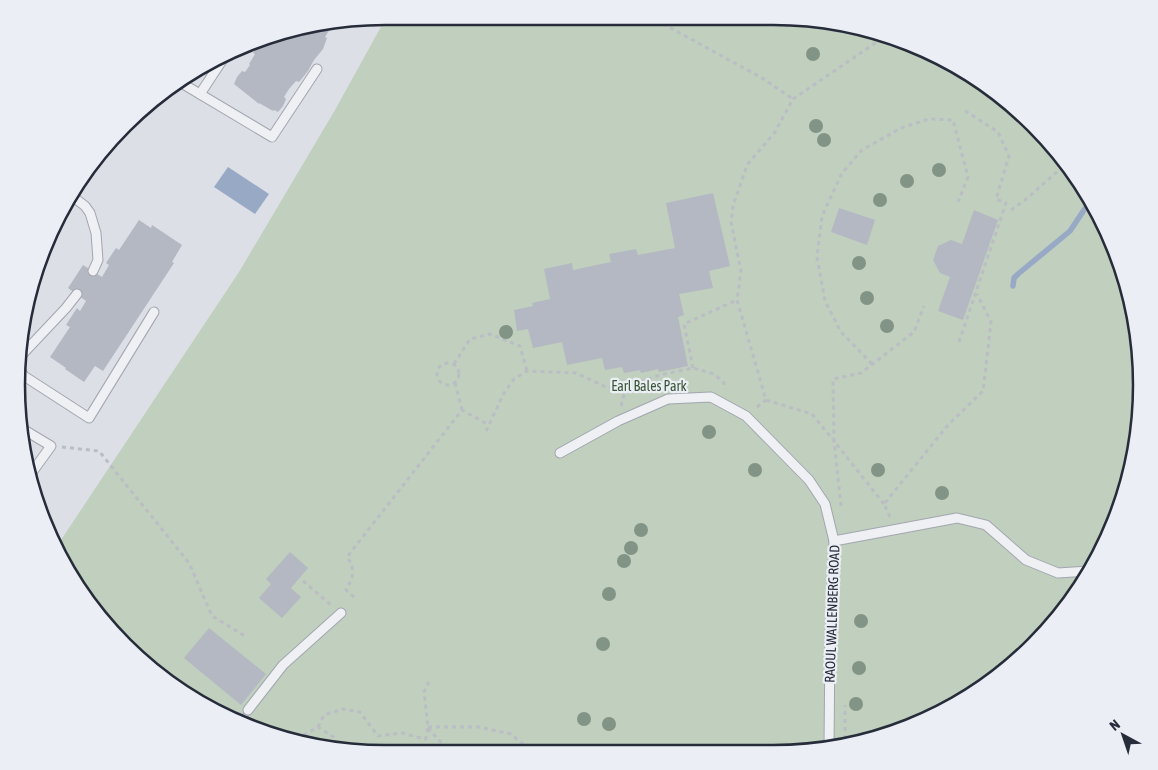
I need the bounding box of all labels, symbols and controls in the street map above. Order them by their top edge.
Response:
park label: Earl Bales Park [611,378,687,394]
street label: RAOUL WALLENBERG ROAD [822,545,842,683]
north arrow [1098,710,1148,760]
text: N [1106,716,1123,734]

